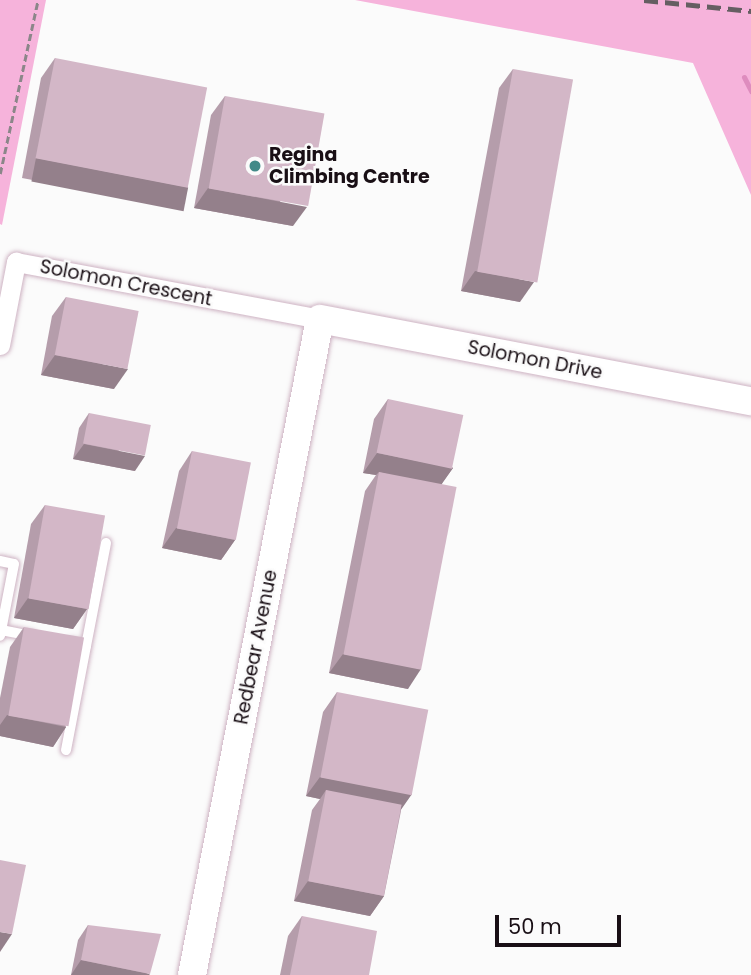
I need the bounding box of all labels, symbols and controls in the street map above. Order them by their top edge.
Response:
place label: Regina Climbing Centre [269,144,430,188]
marker: Regina Climbing Centre [247,158,263,174]
street label: Solomon Crescent [38,255,214,311]
street label: Solomon Drive [466,336,604,384]
street label: Redbear Avenue [230,568,282,726]
scale bar [499,902,625,946]
text: 50 m [508,912,562,941]

